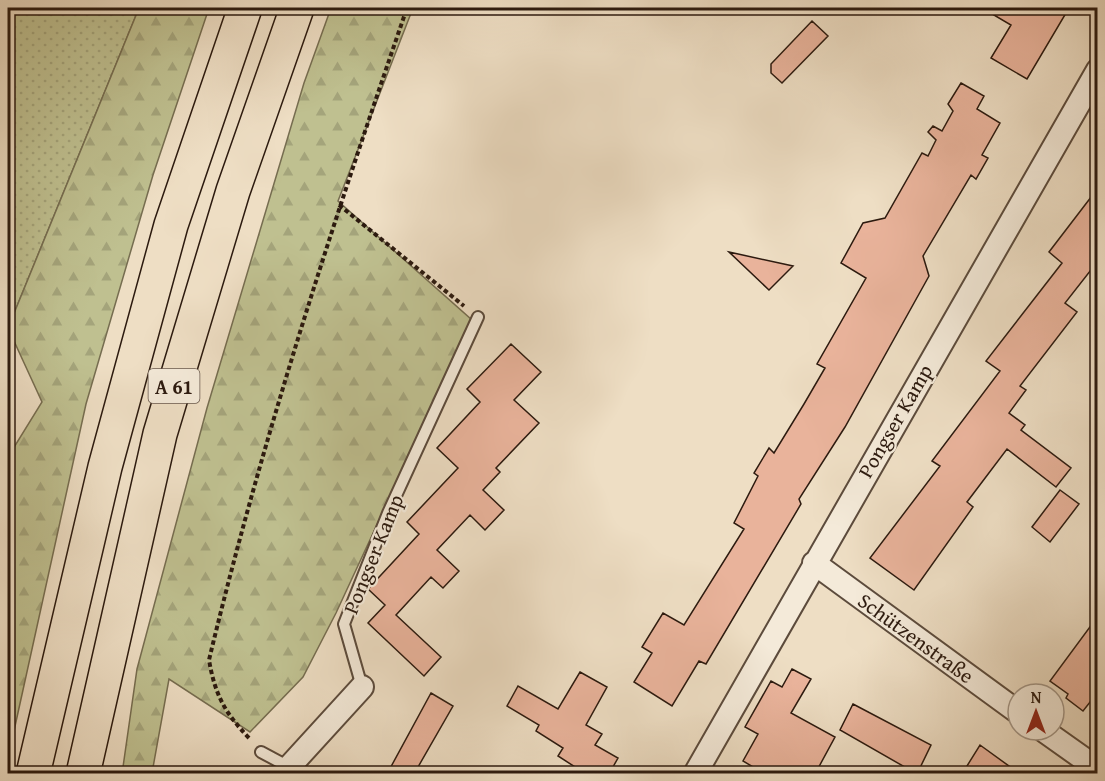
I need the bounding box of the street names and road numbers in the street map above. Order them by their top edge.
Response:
street label: Pongser Kamp [850,358,940,484]
road number: A 61 [148,369,200,403]
street label: Pongser Kamp [335,490,411,618]
street label: Schützenstraße [851,585,981,691]

